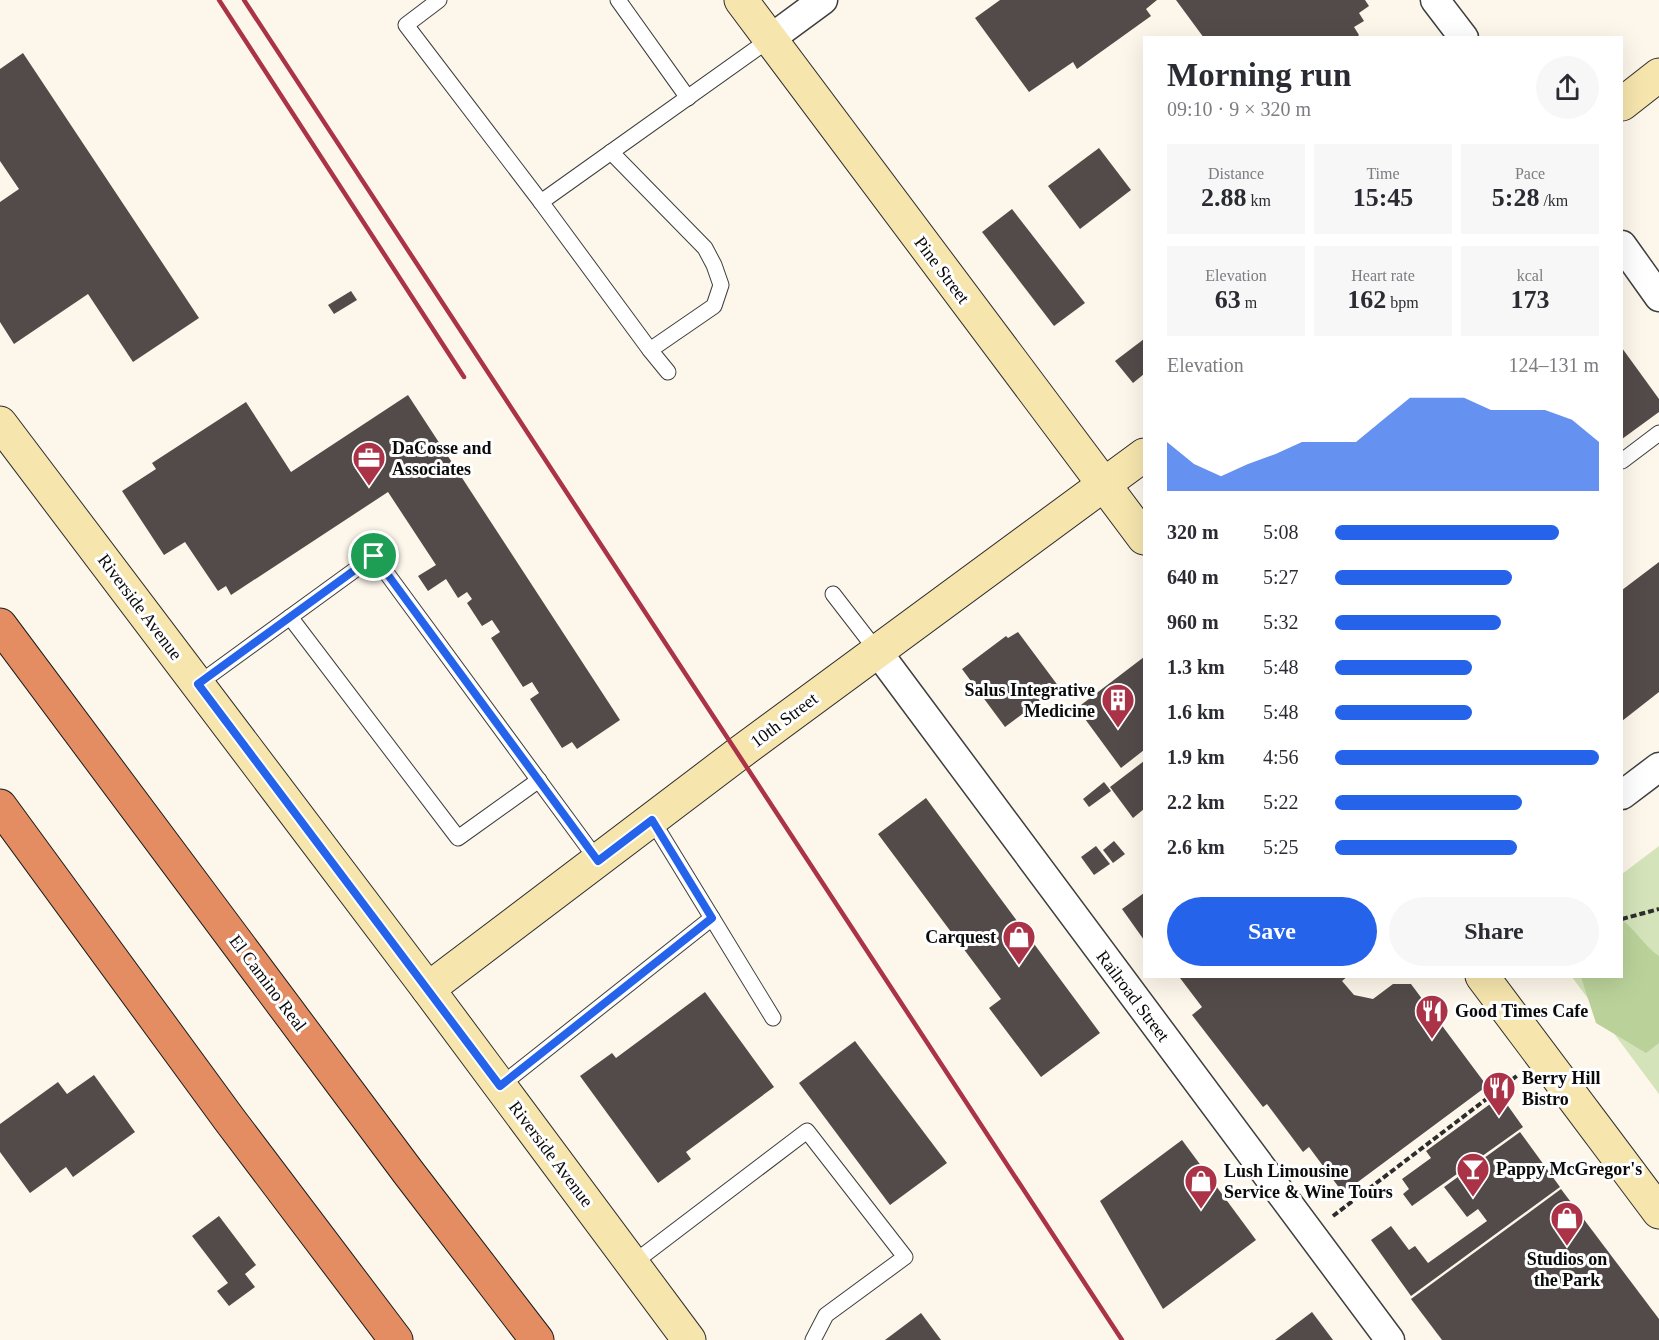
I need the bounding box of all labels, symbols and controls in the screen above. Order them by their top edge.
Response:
button: share [1536,56,1599,119]
text: Morning run [1167,57,1351,93]
text: 09:10 · 9 × 320 m [1167,98,1311,120]
text: Distance [1208,165,1264,182]
text: Time [1366,165,1400,182]
text: Pace [1515,165,1545,182]
text: 2.88 [1201,183,1247,212]
text: 15:45 [1353,183,1413,212]
text: 5:28 [1492,183,1539,212]
text: km [1247,192,1271,209]
text: /km [1539,192,1568,209]
street label: Pine Street [910,233,974,307]
text: Elevation [1205,267,1267,284]
text: Heart rate [1351,267,1415,284]
text: kcal [1517,267,1543,284]
text: 63 [1215,285,1241,314]
text: 162 [1347,285,1386,314]
text: 173 [1511,285,1550,314]
text: m [1241,294,1257,311]
text: bpm [1386,294,1419,311]
text: Elevation [1167,354,1244,376]
text: 124–131 m [1508,354,1599,376]
place label: DaCosse and Associates [392,438,492,479]
office icon: DaCosse and Associates [351,440,387,487]
text: 320 m [1167,521,1219,543]
text: 5:08 [1263,521,1299,543]
pin [348,530,399,581]
icon: arrive [357,539,390,572]
street label: Riverside Avenue [94,550,186,664]
text: 640 m [1167,566,1219,588]
text: 5:27 [1263,566,1299,588]
text: 960 m [1167,611,1219,633]
text: 5:32 [1263,611,1299,633]
text: 1.3 km [1167,656,1225,678]
text: 5:48 [1263,656,1299,678]
place label: Salus Integrative Medicine [965,680,1095,721]
building icon: Salus Integrative Medicine [1100,682,1136,729]
street label: 10th Street [747,688,821,752]
text: 1.6 km [1167,701,1225,723]
text: 5:48 [1263,701,1299,723]
text: 1.9 km [1167,746,1225,768]
text: 4:56 [1263,746,1299,768]
text: 2.2 km [1167,791,1225,813]
text: 5:22 [1263,791,1299,813]
text: 2.6 km [1167,836,1225,858]
text: 5:25 [1263,836,1299,858]
button: Save [1167,897,1377,966]
button: Share [1389,897,1599,966]
shop icon: Carquest [1001,919,1037,966]
place label: Carquest [925,927,996,947]
street label: El Camino Real [225,931,311,1035]
street label: Railroad Street [1092,947,1174,1045]
restaurant icon: Good Times Cafe [1414,993,1450,1040]
place label: Good Times Cafe [1455,1001,1588,1021]
place label: Berry Hill Bistro [1522,1068,1600,1109]
restaurant icon: Berry Hill Bistro [1481,1070,1517,1117]
street label: Riverside Avenue [505,1097,597,1211]
bar icon: Pappy McGregor's [1455,1151,1491,1198]
place label: Pappy McGregor's [1496,1159,1642,1179]
place label: Lush Limousine Service & Wine Tours [1224,1161,1393,1202]
shop icon: Lush Limousine Service & Wine Tours [1183,1163,1219,1210]
shop icon: Studios on the Park [1549,1200,1585,1247]
place label: Studios on the Park [1527,1249,1607,1290]

